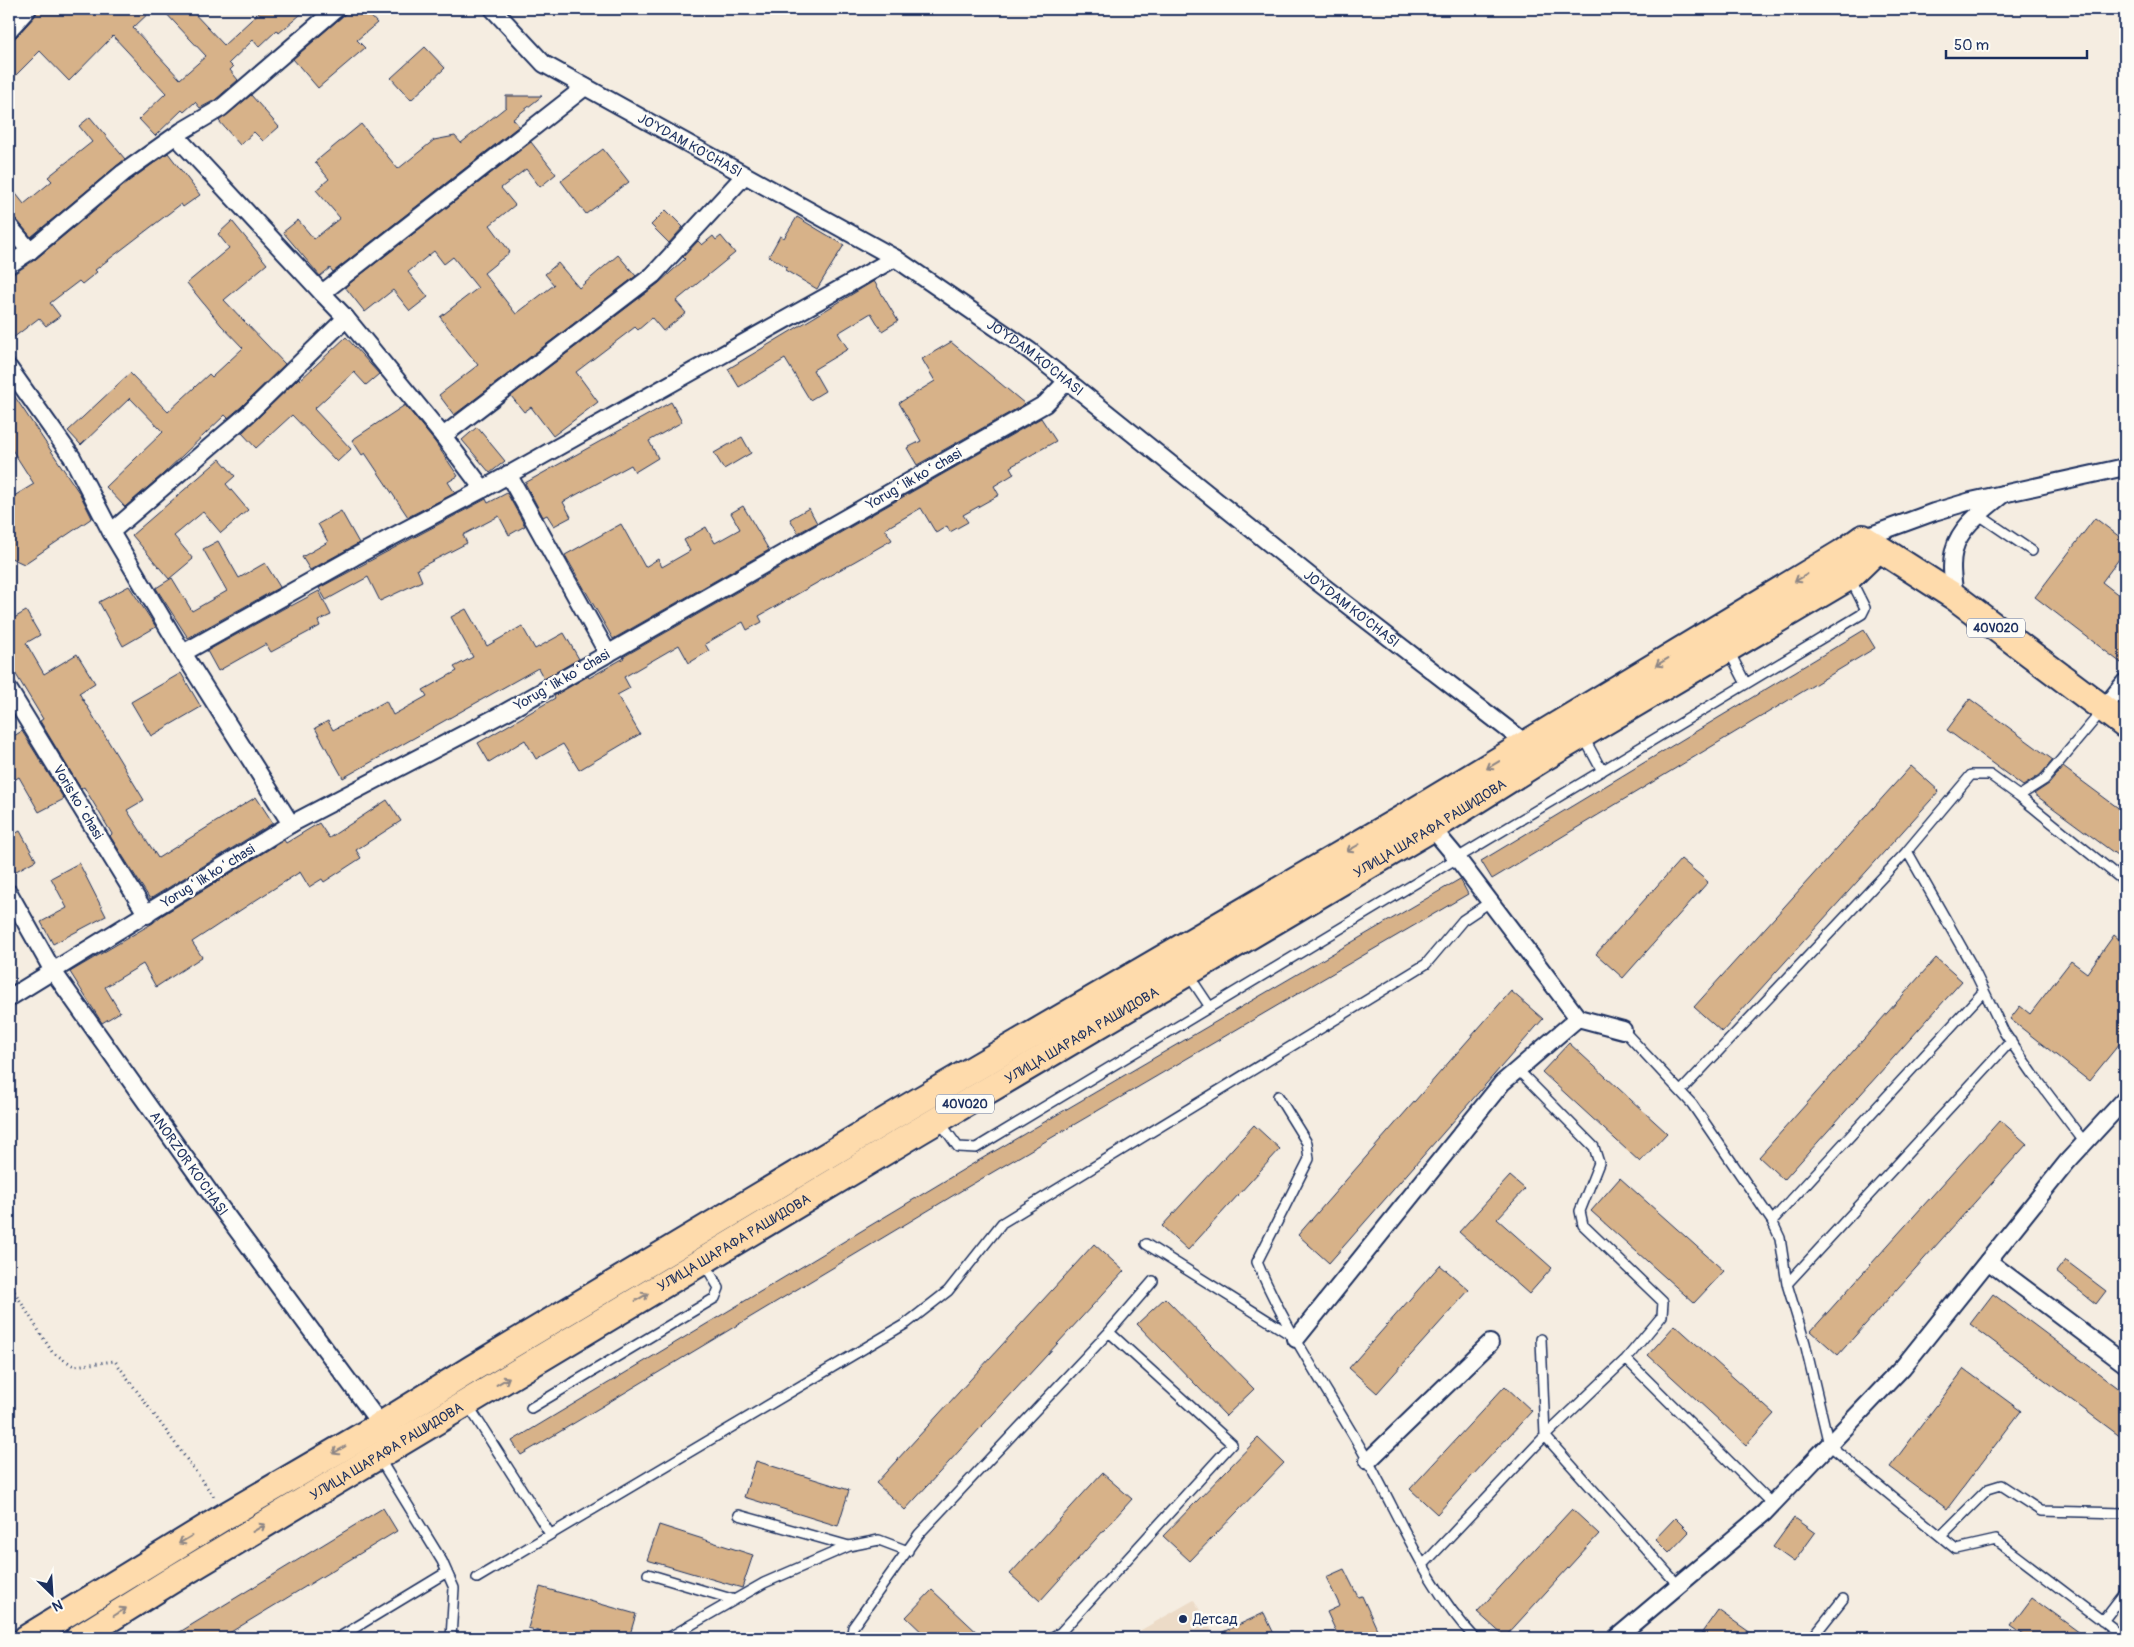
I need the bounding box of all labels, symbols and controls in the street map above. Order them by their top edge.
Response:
scale bar [1946,28,2088,60]
text: 50 m [1954,36,1989,55]
street label: JO'YDAM KO'CHASI [635,109,745,180]
street label: JO'YDAM KO'CHASI [984,316,1087,399]
street label: Yorugʻlik koʻchasi [862,445,965,514]
street label: JO'YDAM KO'CHASI [1300,566,1403,651]
one-way arrow [1794,574,1808,584]
road number: 40V020 [1967,618,2025,638]
street label: Yorugʻlik koʻchasi [510,646,613,715]
one-way arrow [1655,658,1669,668]
one-way arrow [1486,760,1500,770]
street label: Voris koʻchasi [49,762,107,843]
street label: УЛИЦА ШАРАФА РАШИДОВА [1350,775,1509,881]
street label: Yorugʻlik koʻchasi [157,840,258,912]
one-way arrow [1346,843,1361,853]
street label: УЛИЦА ШАРАФА РАШИДОВА [1002,983,1162,1087]
road number: 40V020 [936,1094,994,1114]
street label: ANORZOR KO'CHASI [146,1108,232,1219]
street label: УЛИЦА ШАРАФА РАШИДОВА [654,1190,813,1295]
one-way arrow [634,1291,648,1301]
one-way arrow [495,1376,509,1386]
street label: УЛИЦА ШАРАФА РАШИДОВА [307,1398,466,1503]
one-way arrow [332,1445,346,1455]
one-way arrow [251,1522,265,1532]
one-way arrow [179,1536,193,1546]
north arrow [28,1570,78,1620]
text: N [49,1596,65,1615]
one-way arrow [112,1607,126,1617]
place label: Детсад [1192,1611,1238,1628]
marker: Детсад [1177,1613,1189,1625]

